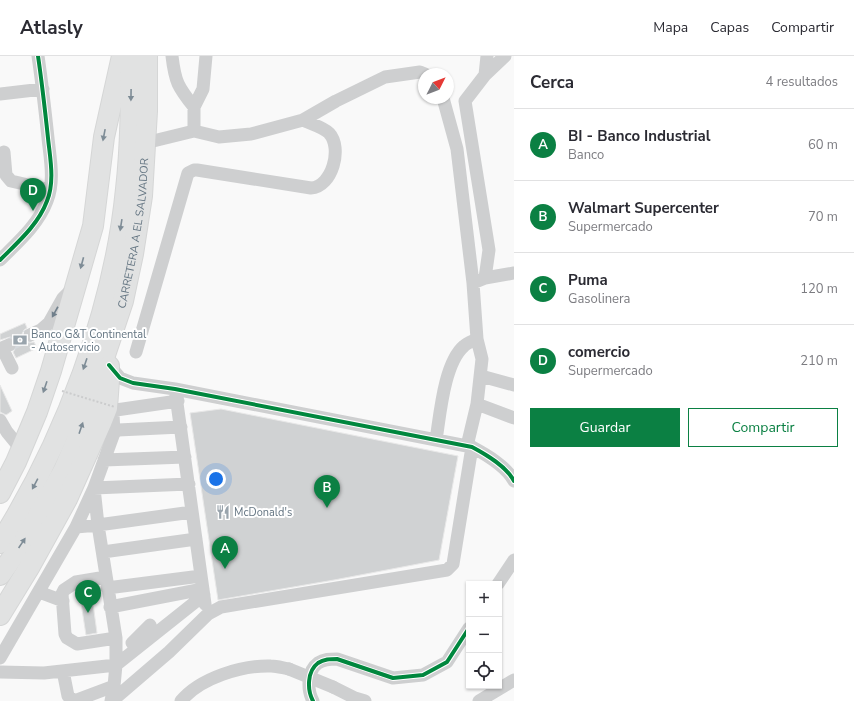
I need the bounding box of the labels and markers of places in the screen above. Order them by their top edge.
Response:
pin: D [20,178,46,211]
place label: Banco G&T Continental - Autoservicio [31,327,147,355]
bank icon: Banco G&T Continental - Autoservicio [12,332,28,348]
pin: B [314,475,340,508]
restaurant icon: McDonald's [215,504,231,520]
place label: McDonald's [234,505,292,520]
pin: A [212,536,238,569]
pin: C [75,580,101,613]

